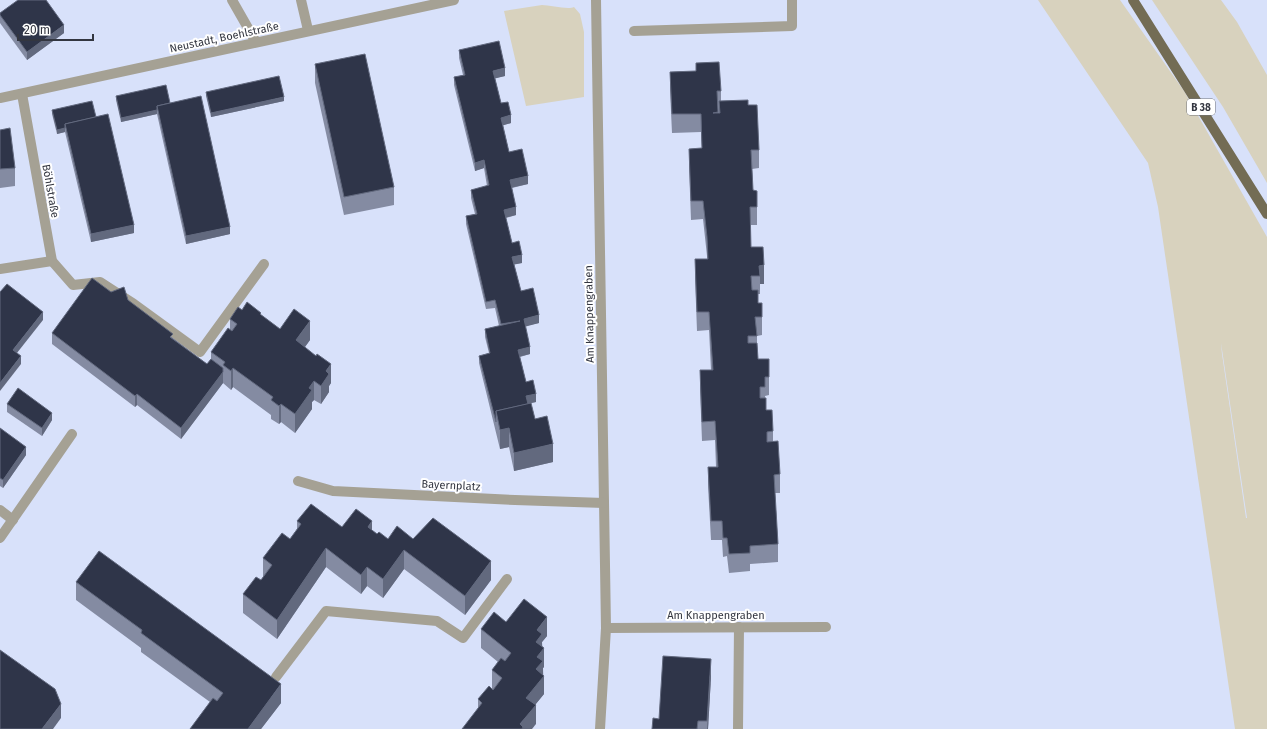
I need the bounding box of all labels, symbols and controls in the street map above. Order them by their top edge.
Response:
scale bar [18,16,93,42]
street label: Neustadt, Boehlstraße [168,20,280,55]
text: 20 m [24,23,50,37]
road number: B 38 [1187,99,1215,115]
street label: Böhlstraße [39,163,62,219]
street label: Am Knappengraben [582,265,597,363]
street label: Bayernplatz [421,477,481,494]
street label: Am Knappengraben [667,609,765,622]

